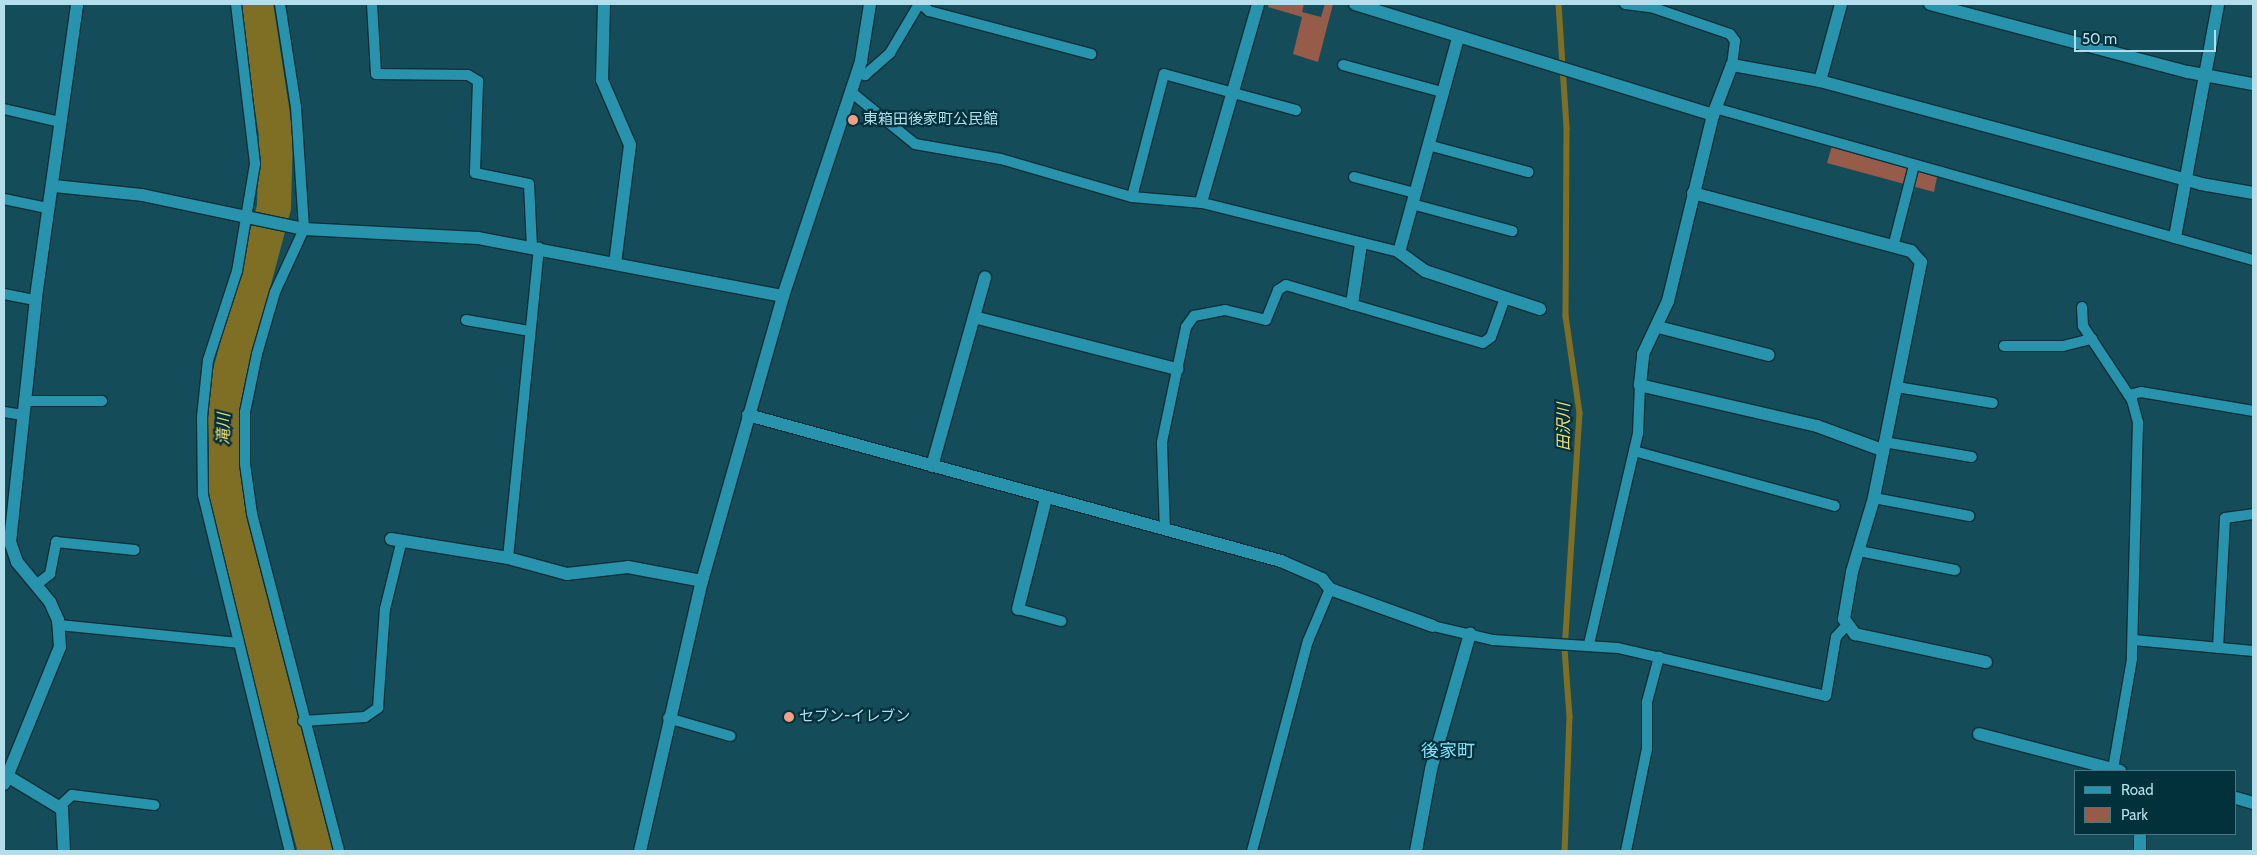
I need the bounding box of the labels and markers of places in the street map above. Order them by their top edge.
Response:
place label: 東箱田後家町公民館 [863,111,998,129]
marker: 東箱田後家町公民館 [847,114,859,126]
place label: セブン-イレブン [799,708,910,726]
marker: セブン-イレブン [783,711,795,723]

